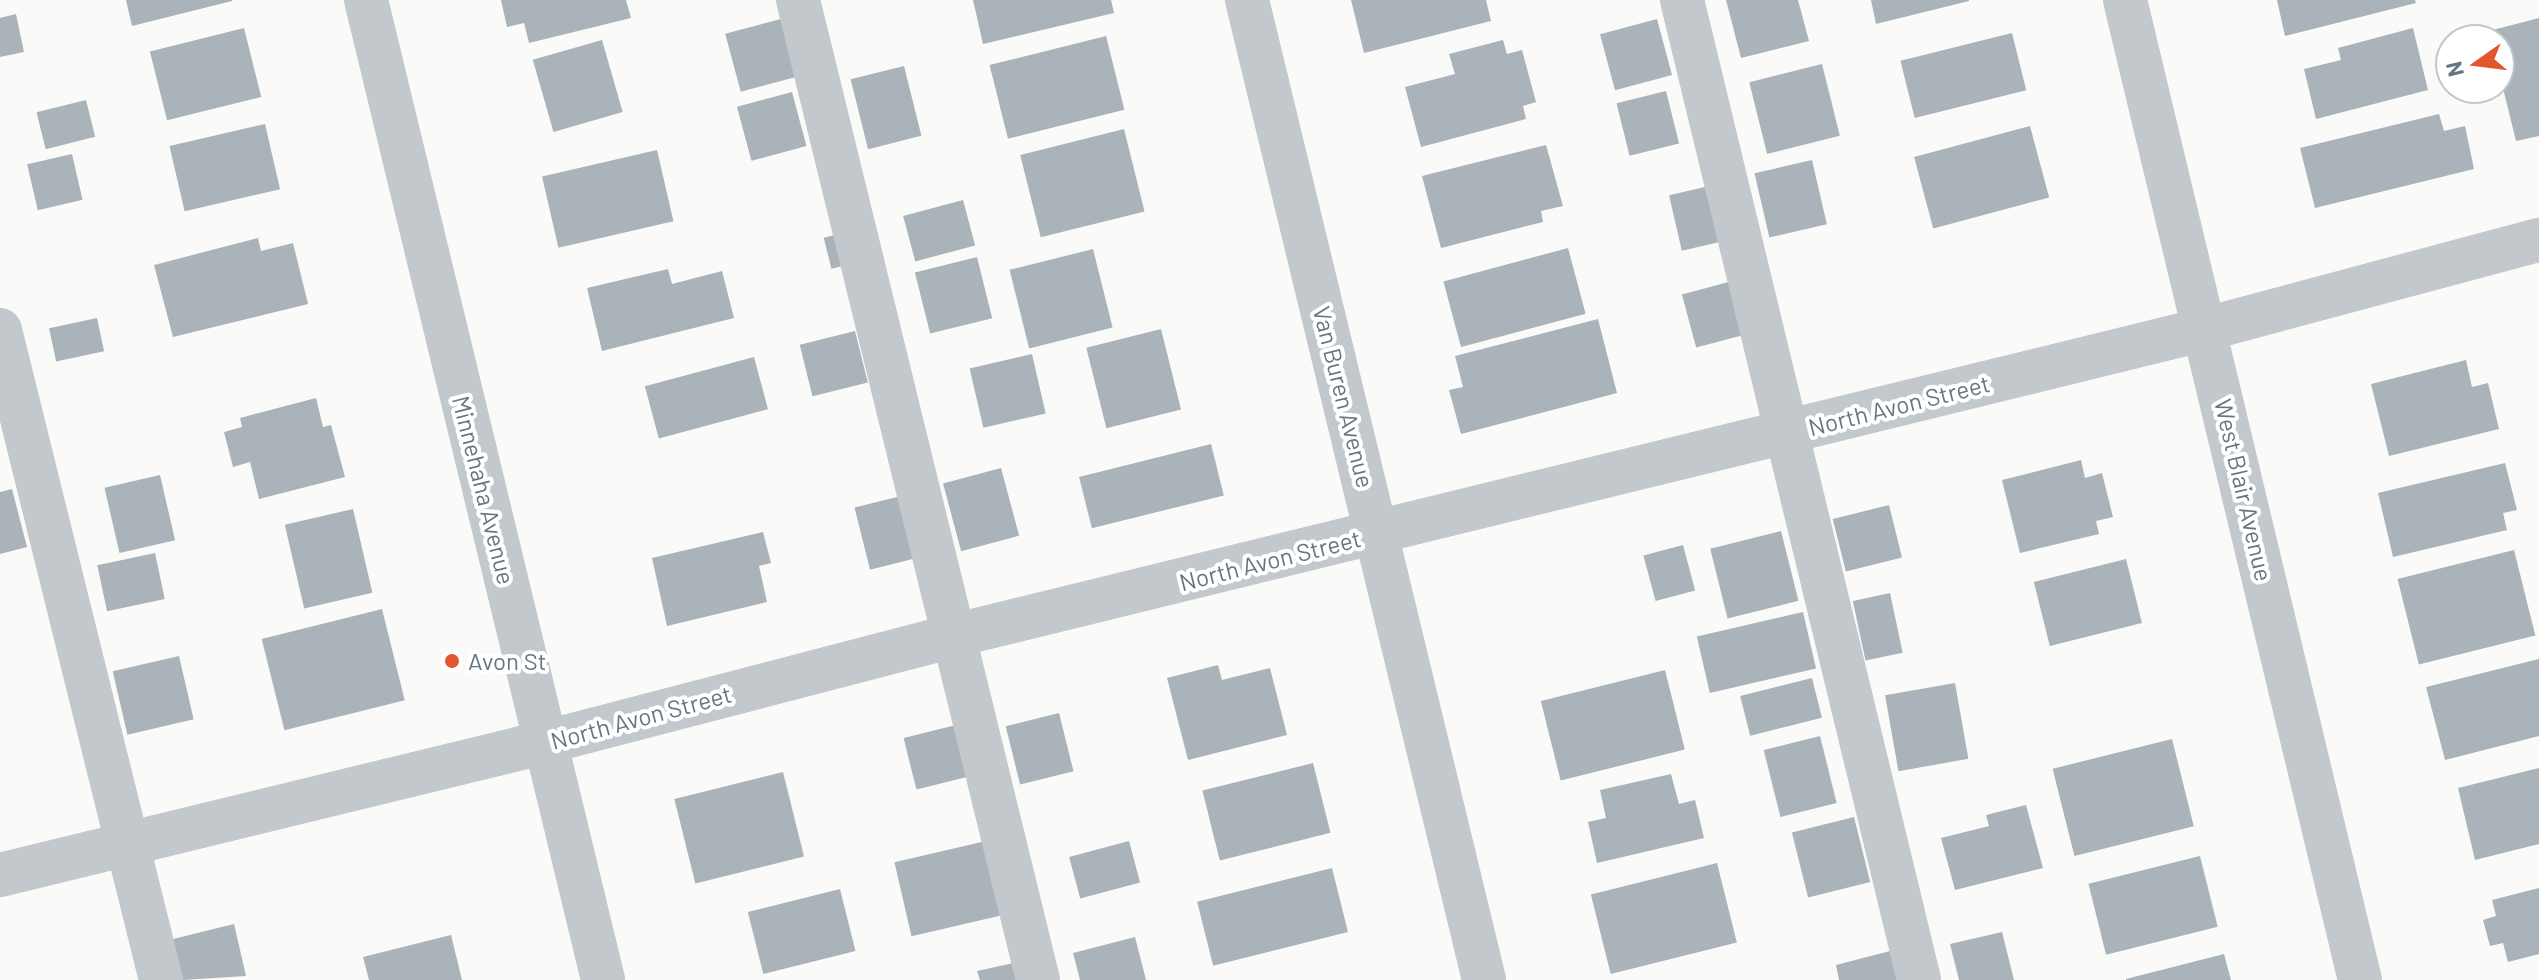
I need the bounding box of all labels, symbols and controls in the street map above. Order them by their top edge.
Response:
north arrow [2435,24,2515,104]
text: N [2439,59,2468,80]
street label: Van Buren Avenue [1308,303,1380,491]
street label: North Avon Street [1805,369,1993,441]
street label: Minnehaha Avenue [447,393,521,587]
street label: West Blair Avenue [2209,396,2279,584]
street label: North Avon Street [1176,524,1364,596]
place label: Avon St [468,647,546,675]
marker: Avon St [443,652,461,670]
street label: North Avon Street [547,679,735,755]

